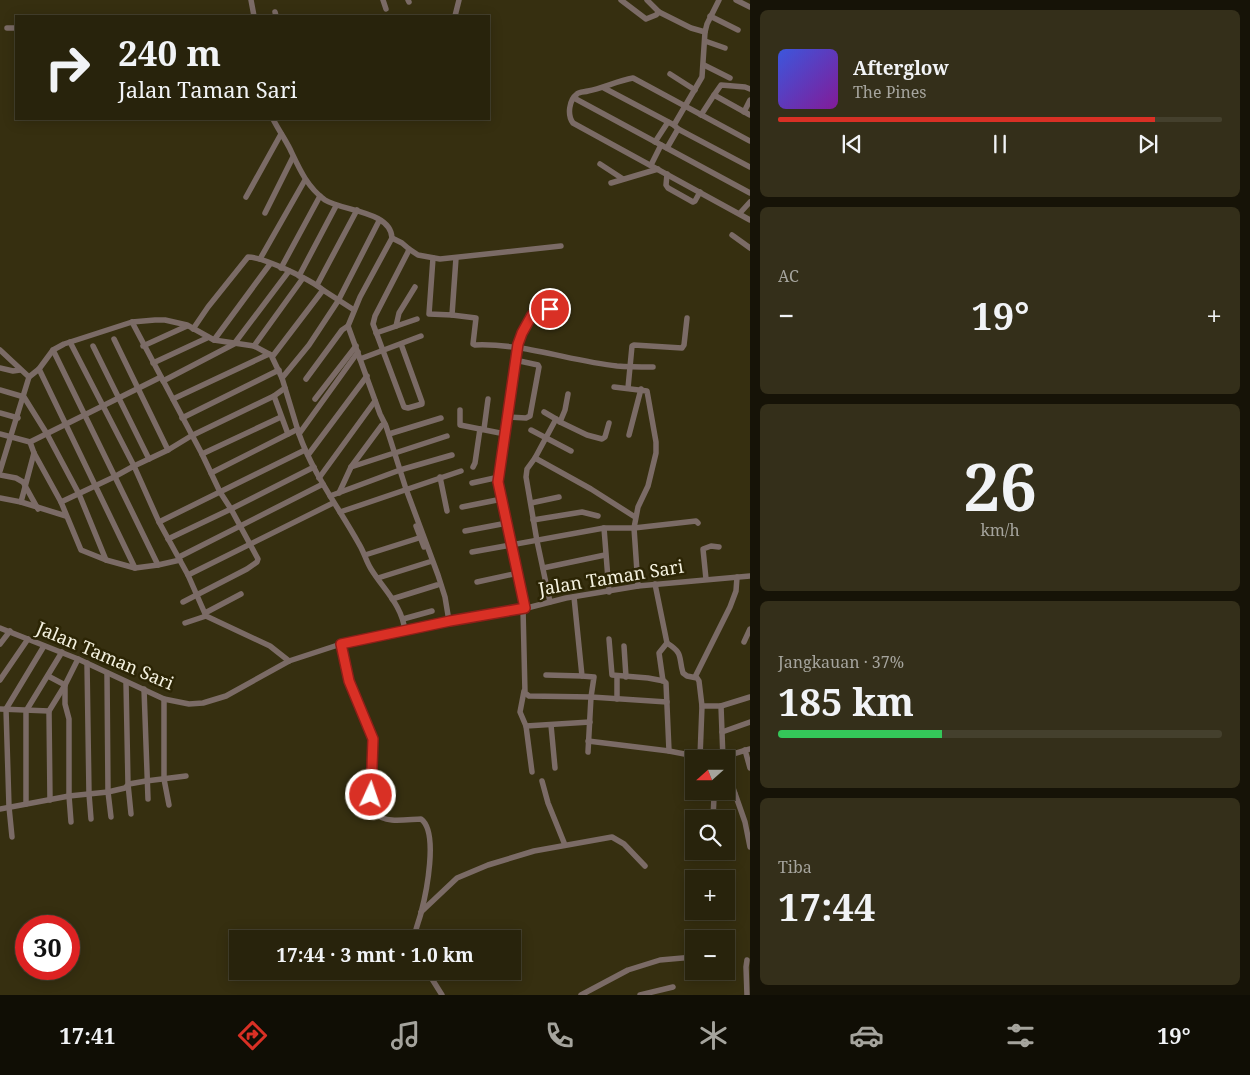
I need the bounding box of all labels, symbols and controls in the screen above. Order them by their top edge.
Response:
text: 240 m [118,29,221,76]
icon: right [35,35,100,100]
text: Afterglow [853,55,949,81]
text: Jalan Taman Sari [118,74,297,104]
text: The Pines [853,81,927,103]
icon: previous [838,130,866,158]
icon: pause [986,130,1014,158]
icon: next [1134,130,1162,158]
text: AC [778,265,799,287]
pin [529,288,571,330]
text: 19° [971,289,1029,341]
icon: arrive [536,295,564,323]
text: − [778,296,794,334]
text: + [1206,296,1222,334]
text: 26 [963,442,1037,530]
text: km/h [980,519,1020,541]
street label: Jalan Taman Sari [535,554,685,601]
street label: Jalan Taman Sari [32,615,178,695]
text: Jangkauan · 37% [778,651,904,673]
text: 185 km [778,675,914,727]
north arrow [685,750,735,800]
map controls [685,750,735,980]
position arrow [344,768,396,820]
button: search [685,810,735,860]
text: Tiba [778,856,812,878]
button: + [685,870,735,920]
text: 17:44 [778,880,875,932]
speed limit sign: 30 [15,915,80,980]
button: − [685,930,735,980]
text: 17:44 · 3 mnt · 1.0 km [276,942,474,968]
icon: directions [235,1018,270,1053]
icon: music [388,1018,423,1053]
icon: phone [542,1018,577,1053]
icon: climate [696,1018,731,1053]
icon: car [849,1018,884,1053]
icon: filters [1003,1018,1038,1053]
text: 17:41 [59,1020,116,1050]
text: 19° [1157,1020,1191,1050]

